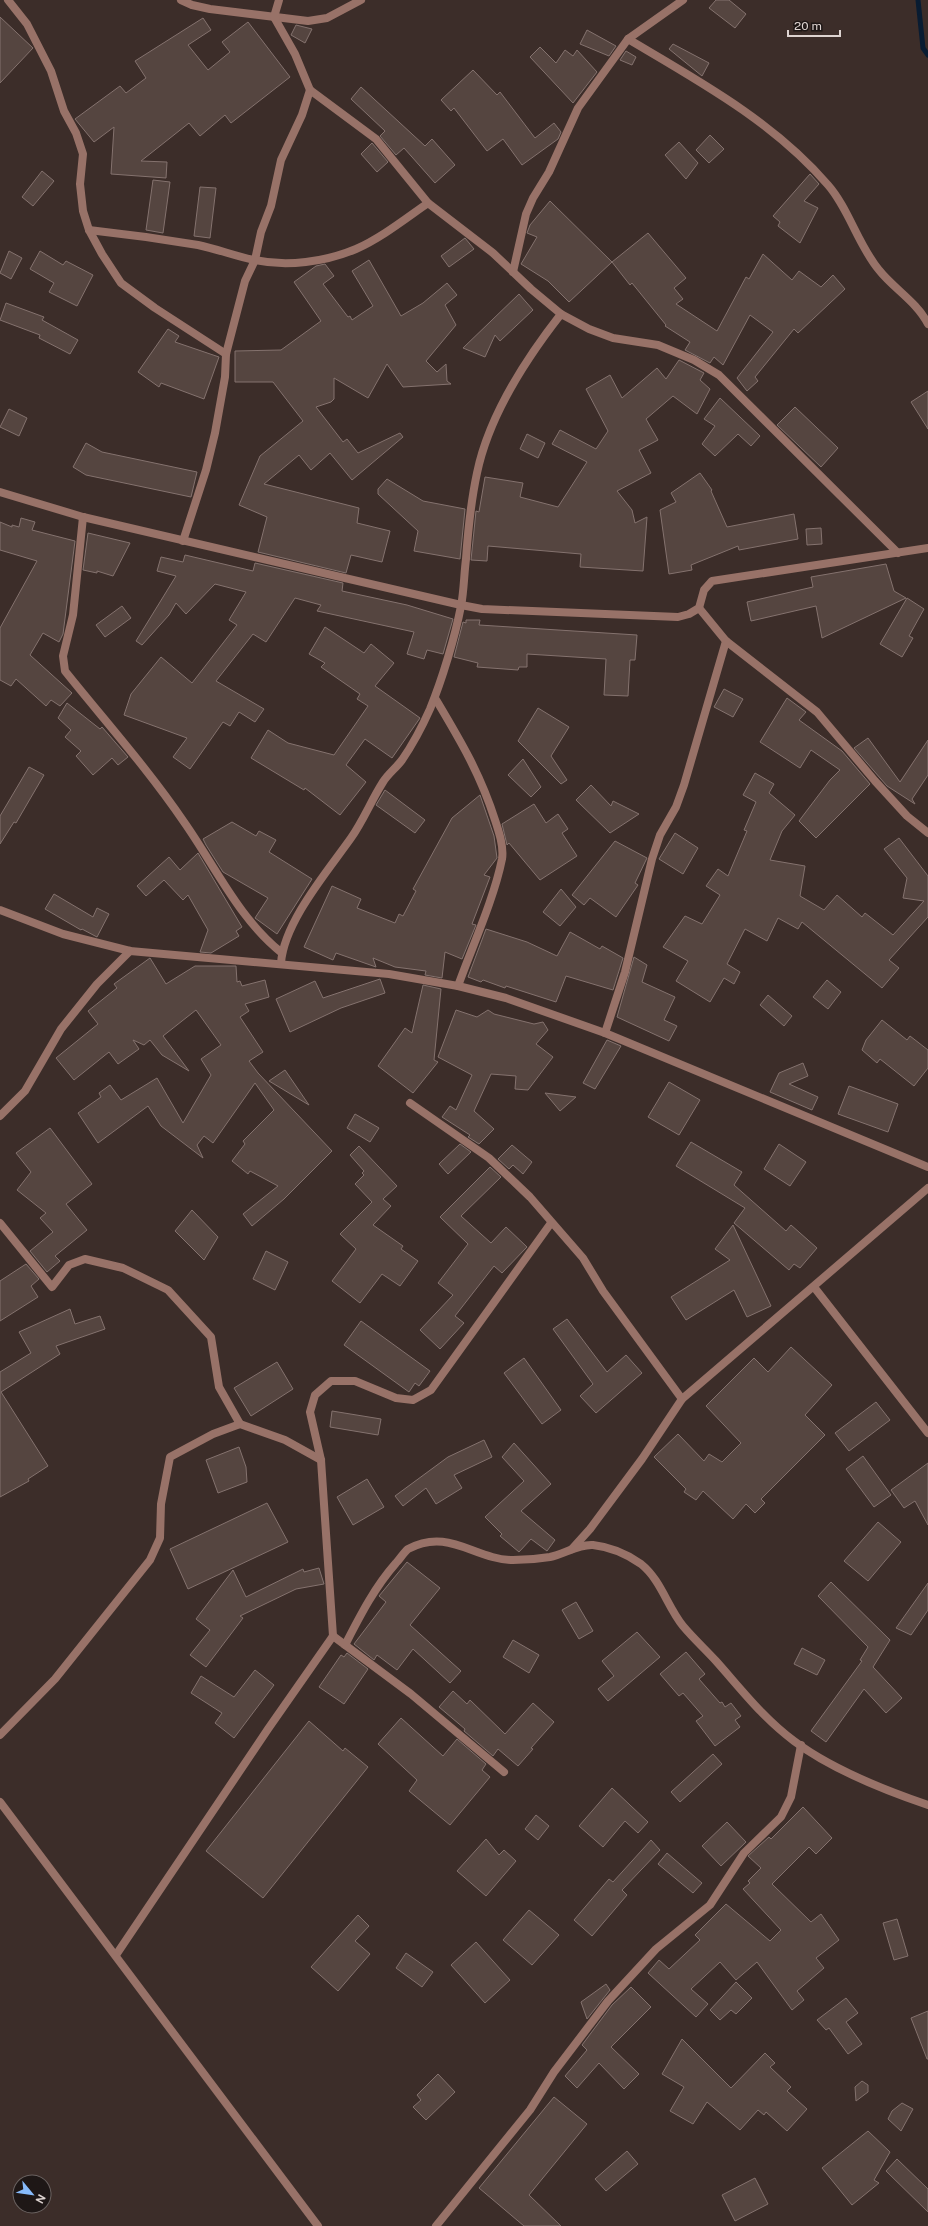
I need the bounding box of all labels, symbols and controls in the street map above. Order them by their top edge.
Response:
scale bar [788,12,840,38]
text: 20 m [794,19,822,33]
north arrow [12,2174,52,2214]
text: N [33,2192,48,2206]

